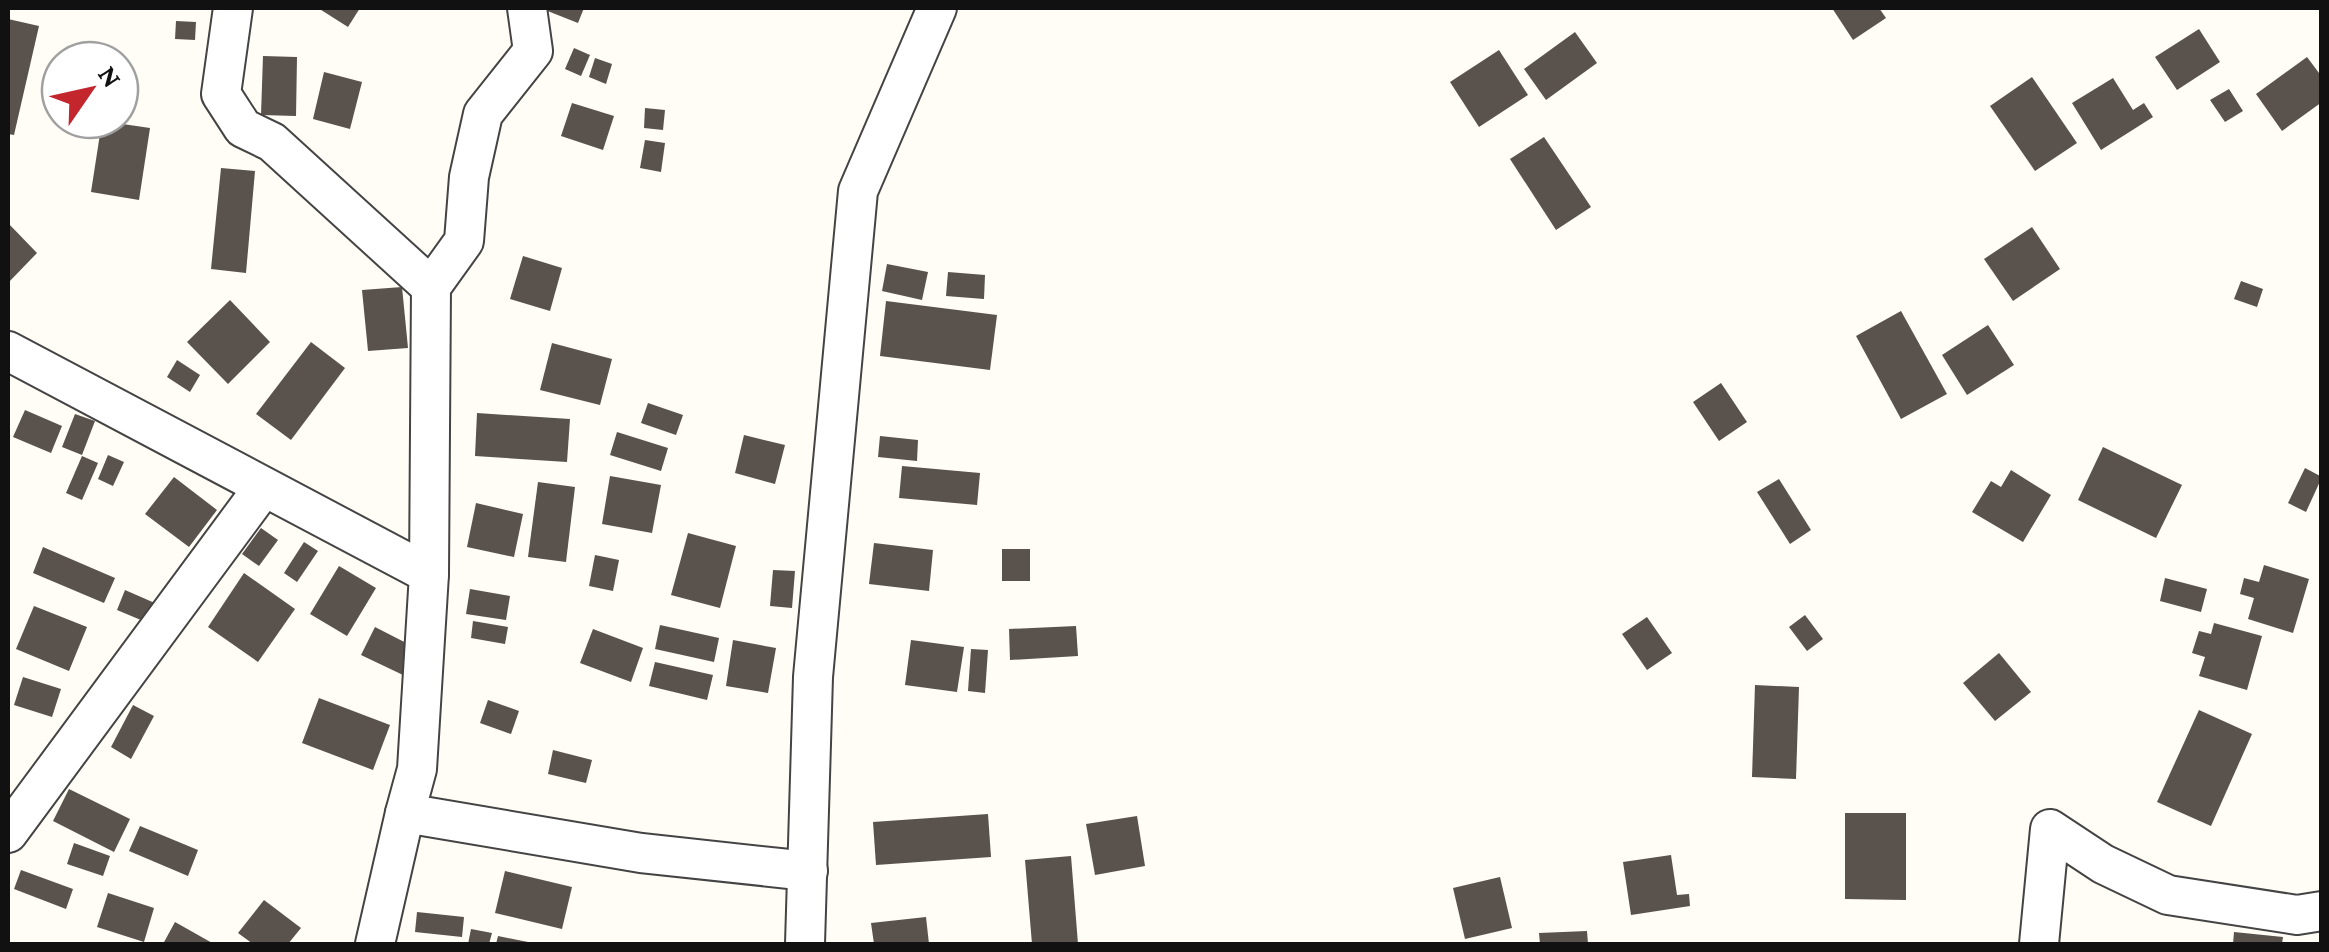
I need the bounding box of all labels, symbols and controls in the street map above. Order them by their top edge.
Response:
north arrow [40,40,140,140]
text: N [92,60,129,93]

